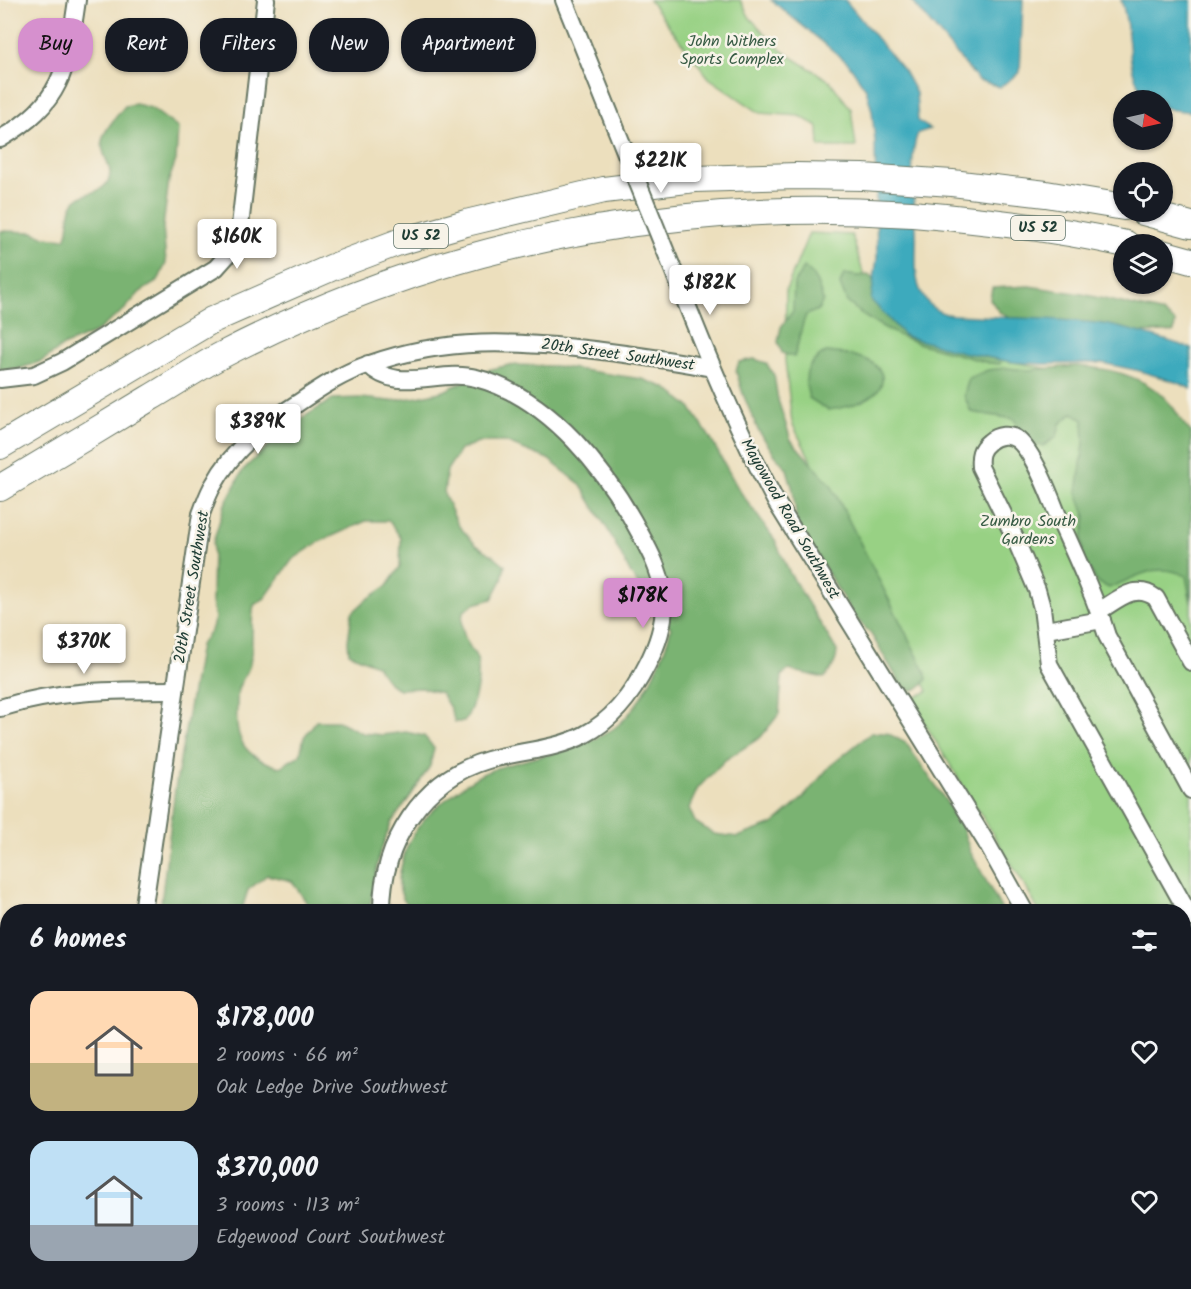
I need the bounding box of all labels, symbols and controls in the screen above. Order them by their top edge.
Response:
chip: Buy [18,18,93,72]
chip: Rent [105,18,188,72]
chip: Filters [200,18,297,72]
chip: New [309,18,389,72]
chip: Apartment [401,18,536,72]
park label: John Withers Sports Complex [680,29,785,72]
north arrow [1113,90,1173,150]
map controls [1113,90,1173,294]
pin: $221K [619,143,703,194]
text: $221K [634,146,688,178]
button: locate [1113,162,1173,222]
road number: US 52 [1011,216,1065,240]
pin: $160K [195,219,279,270]
text: $160K [211,222,263,254]
road number: US 52 [394,224,448,248]
button: layers [1113,234,1173,294]
pin: $182K [668,265,752,316]
text: $182K [683,268,737,300]
street label: 20th Street Southwest [540,332,697,378]
pin: $389K [216,404,300,455]
text: $389K [230,407,286,439]
street label: Mayowood Road Southwest [734,434,847,605]
street label: 20th Street Southwest [168,508,217,665]
park label: Zumbro South Gardens [980,509,1076,552]
pin: $178K [601,578,685,629]
text: $178K [617,581,669,613]
pin: $370K [42,624,126,675]
text: $370K [57,627,111,659]
text: 6 homes [30,919,127,961]
icon: filters [1128,924,1161,957]
text: $178,000 [216,998,314,1040]
icon: home [78,1015,150,1087]
icon: heart [1128,1035,1161,1068]
text: 2 rooms · 66 m² [216,1040,358,1072]
text: Oak Ledge Drive Southwest [216,1072,448,1104]
text: $370,000 [216,1148,318,1190]
icon: home [78,1165,150,1237]
icon: heart [1128,1185,1161,1218]
text: 3 rooms · 113 m² [216,1190,359,1222]
text: Edgewood Court Southwest [216,1222,445,1254]

